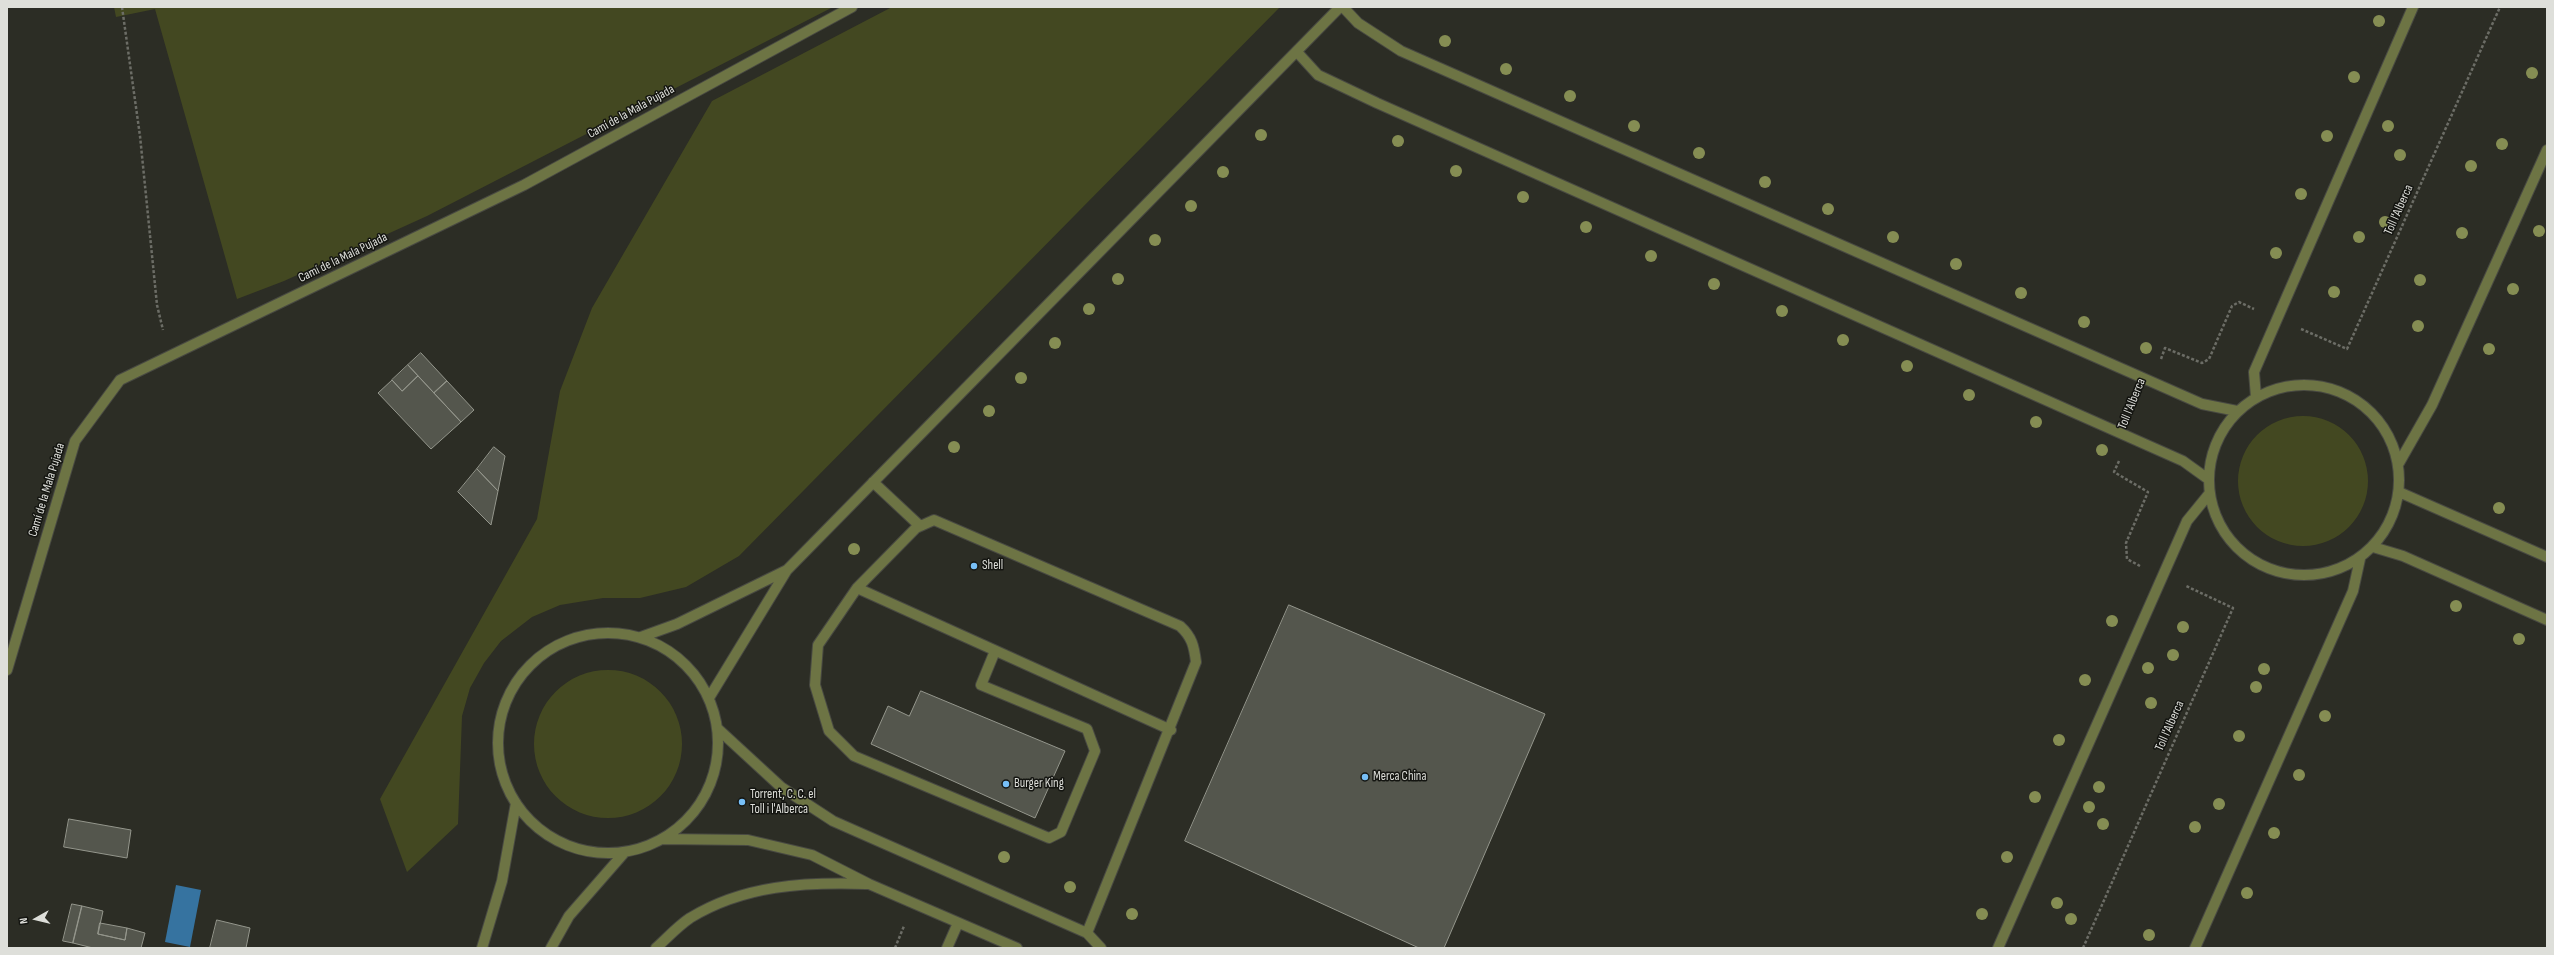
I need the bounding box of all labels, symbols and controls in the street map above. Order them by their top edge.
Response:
street label: Camí de la Mala Pujada [585,82,677,142]
street label: Toll l'Alberca [2381,182,2417,238]
street label: Camí de la Mala Pujada [296,230,390,286]
street label: Toll l'Alberca [2115,376,2149,432]
street label: Camí de la Mala Pujada [25,441,69,539]
place label: Shell [982,558,1003,574]
marker: Shell [969,561,979,571]
street label: Toll l'Alberca [2152,698,2188,754]
place label: Merca China [1373,769,1426,785]
marker: Merca China [1360,772,1370,782]
place label: Burger King [1014,776,1064,792]
marker: Burger King [1001,779,1011,789]
place label: Torrent, C. C. el Toll i l'Alberca [750,787,816,818]
marker: Torrent, C. C. el Toll i l'Alberca [737,797,747,807]
north arrow [16,899,56,939]
text: N [17,917,30,925]

